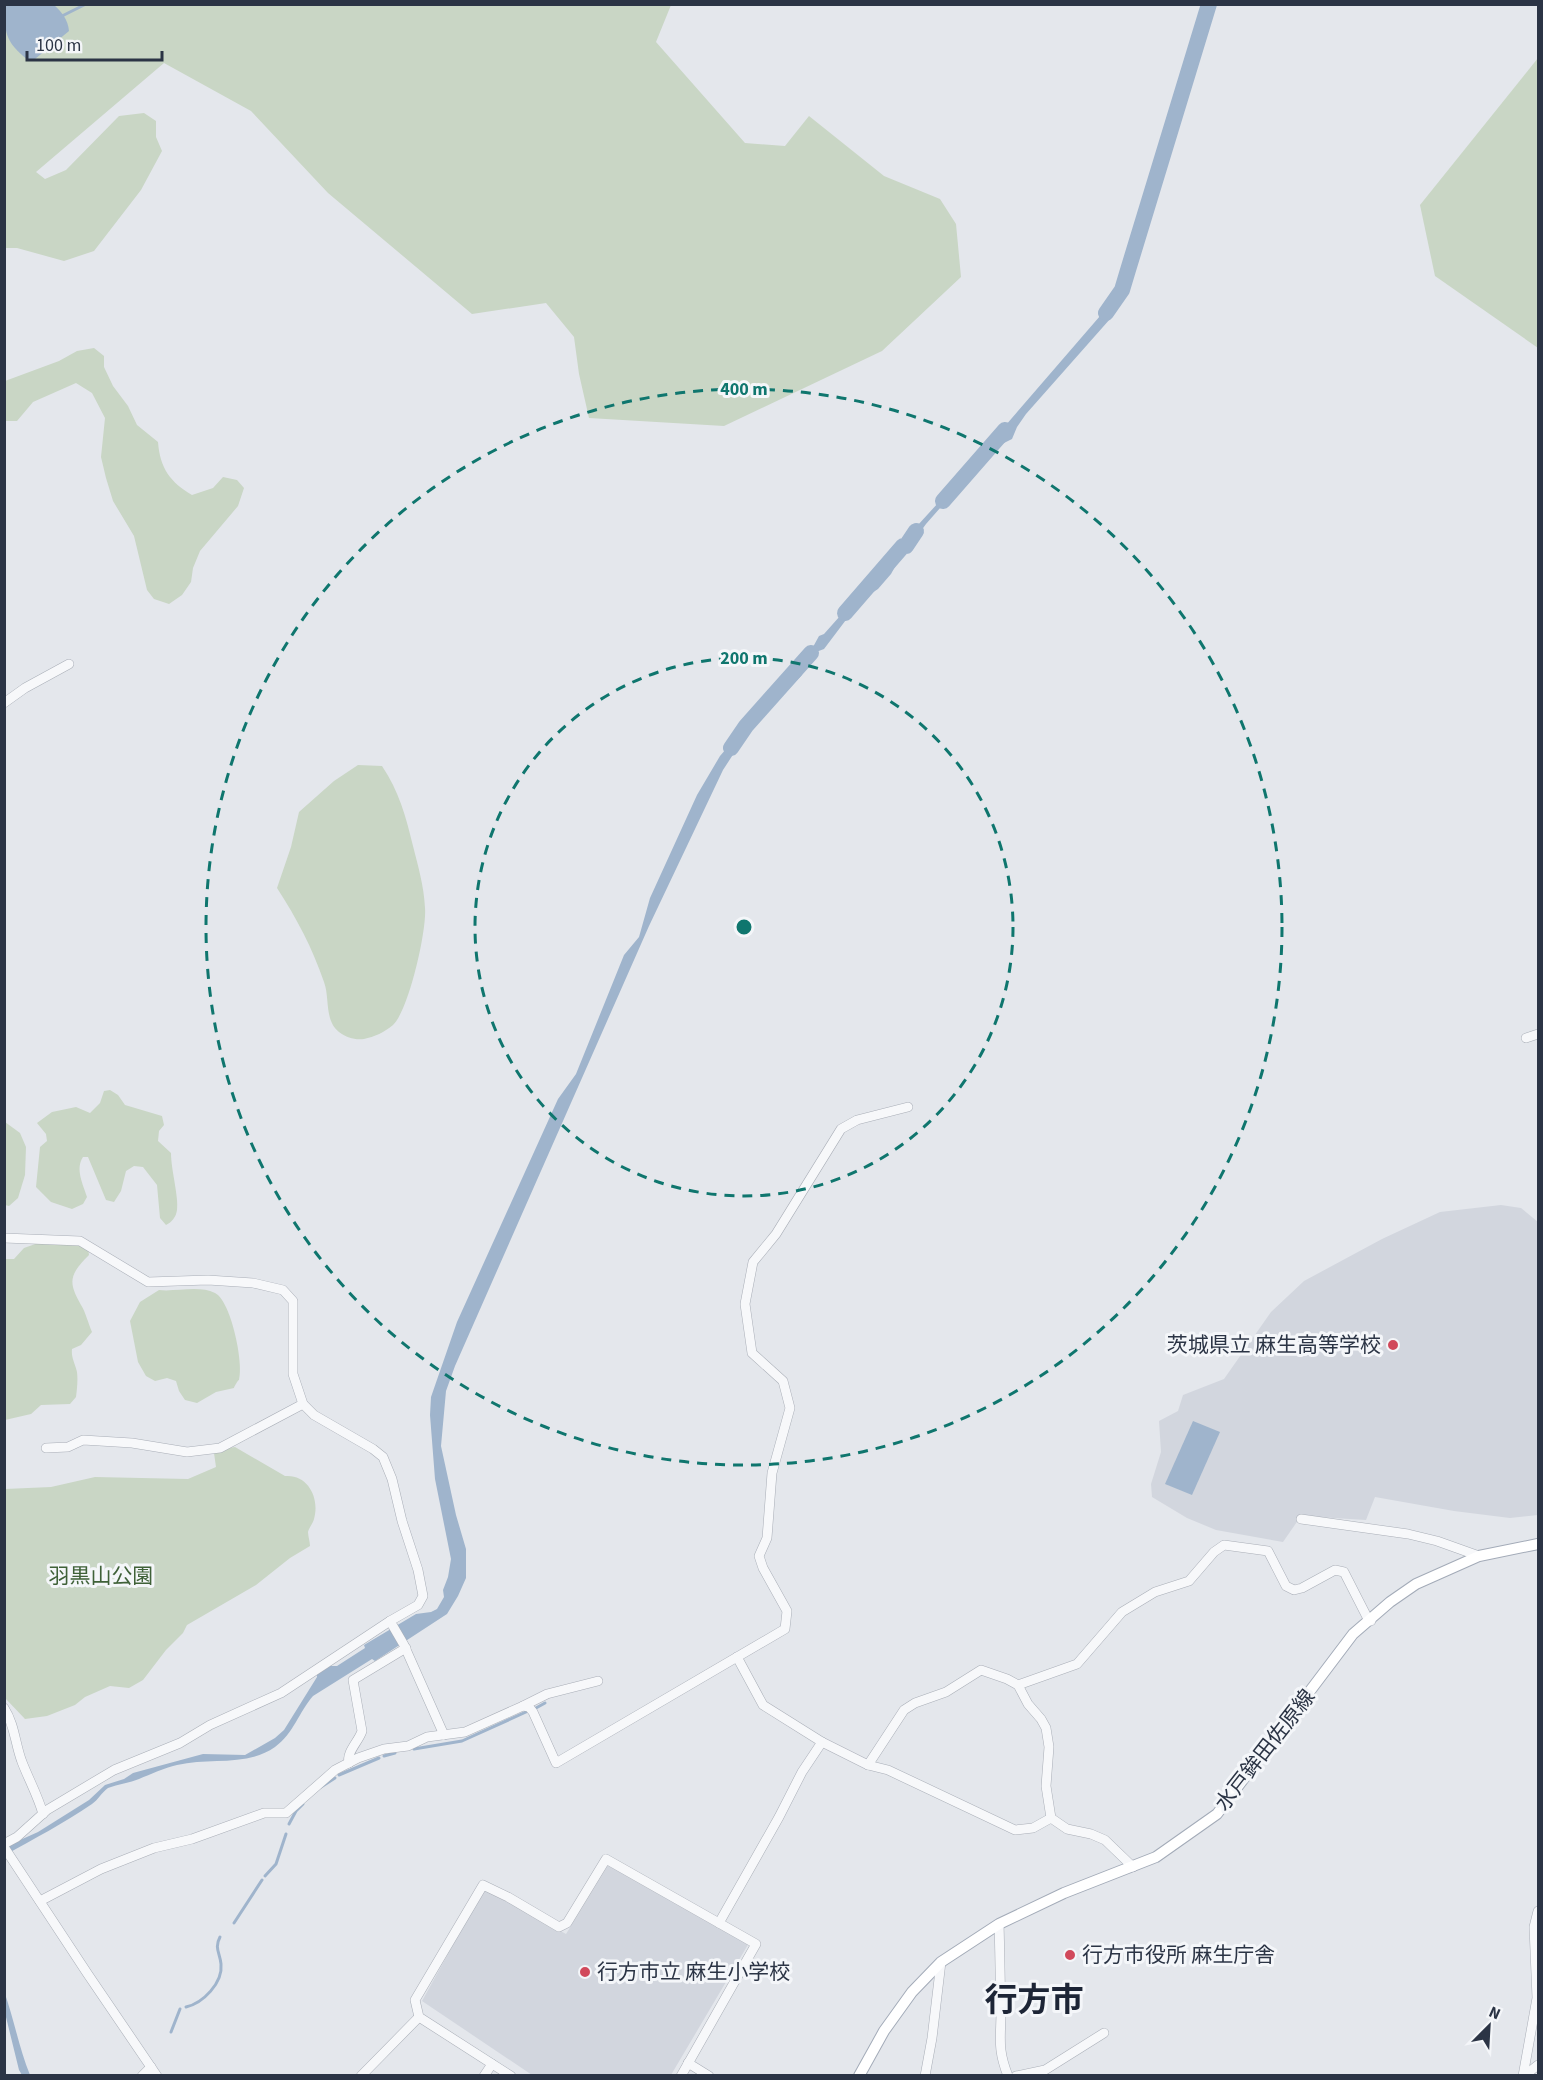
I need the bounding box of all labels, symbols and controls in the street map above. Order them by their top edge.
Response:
scale bar [27,24,162,62]
text: 100 m [36,33,81,58]
text: 400 m [720,377,768,402]
text: 200 m [720,646,768,671]
centre of rings [734,917,754,937]
place label: 茨城県立 麻生高等学校 [1167,1330,1381,1360]
marker: 茨城県立 麻生高等学校 [1386,1338,1400,1352]
park label: 羽黒山公園 [49,1561,154,1591]
street label: 水戸鉾田佐原線 [1208,1683,1322,1817]
place label: 行方市役所 麻生庁舎 [1082,1940,1275,1970]
marker: 行方市役所 麻生庁舎 [1063,1948,1077,1962]
place label: 行方市立 麻生小学校 [597,1957,790,1987]
marker: 行方市立 麻生小学校 [578,1965,592,1979]
district label: 行方市 [985,1977,1084,2024]
north arrow [1459,1996,1519,2056]
text: N [1485,2001,1504,2025]

